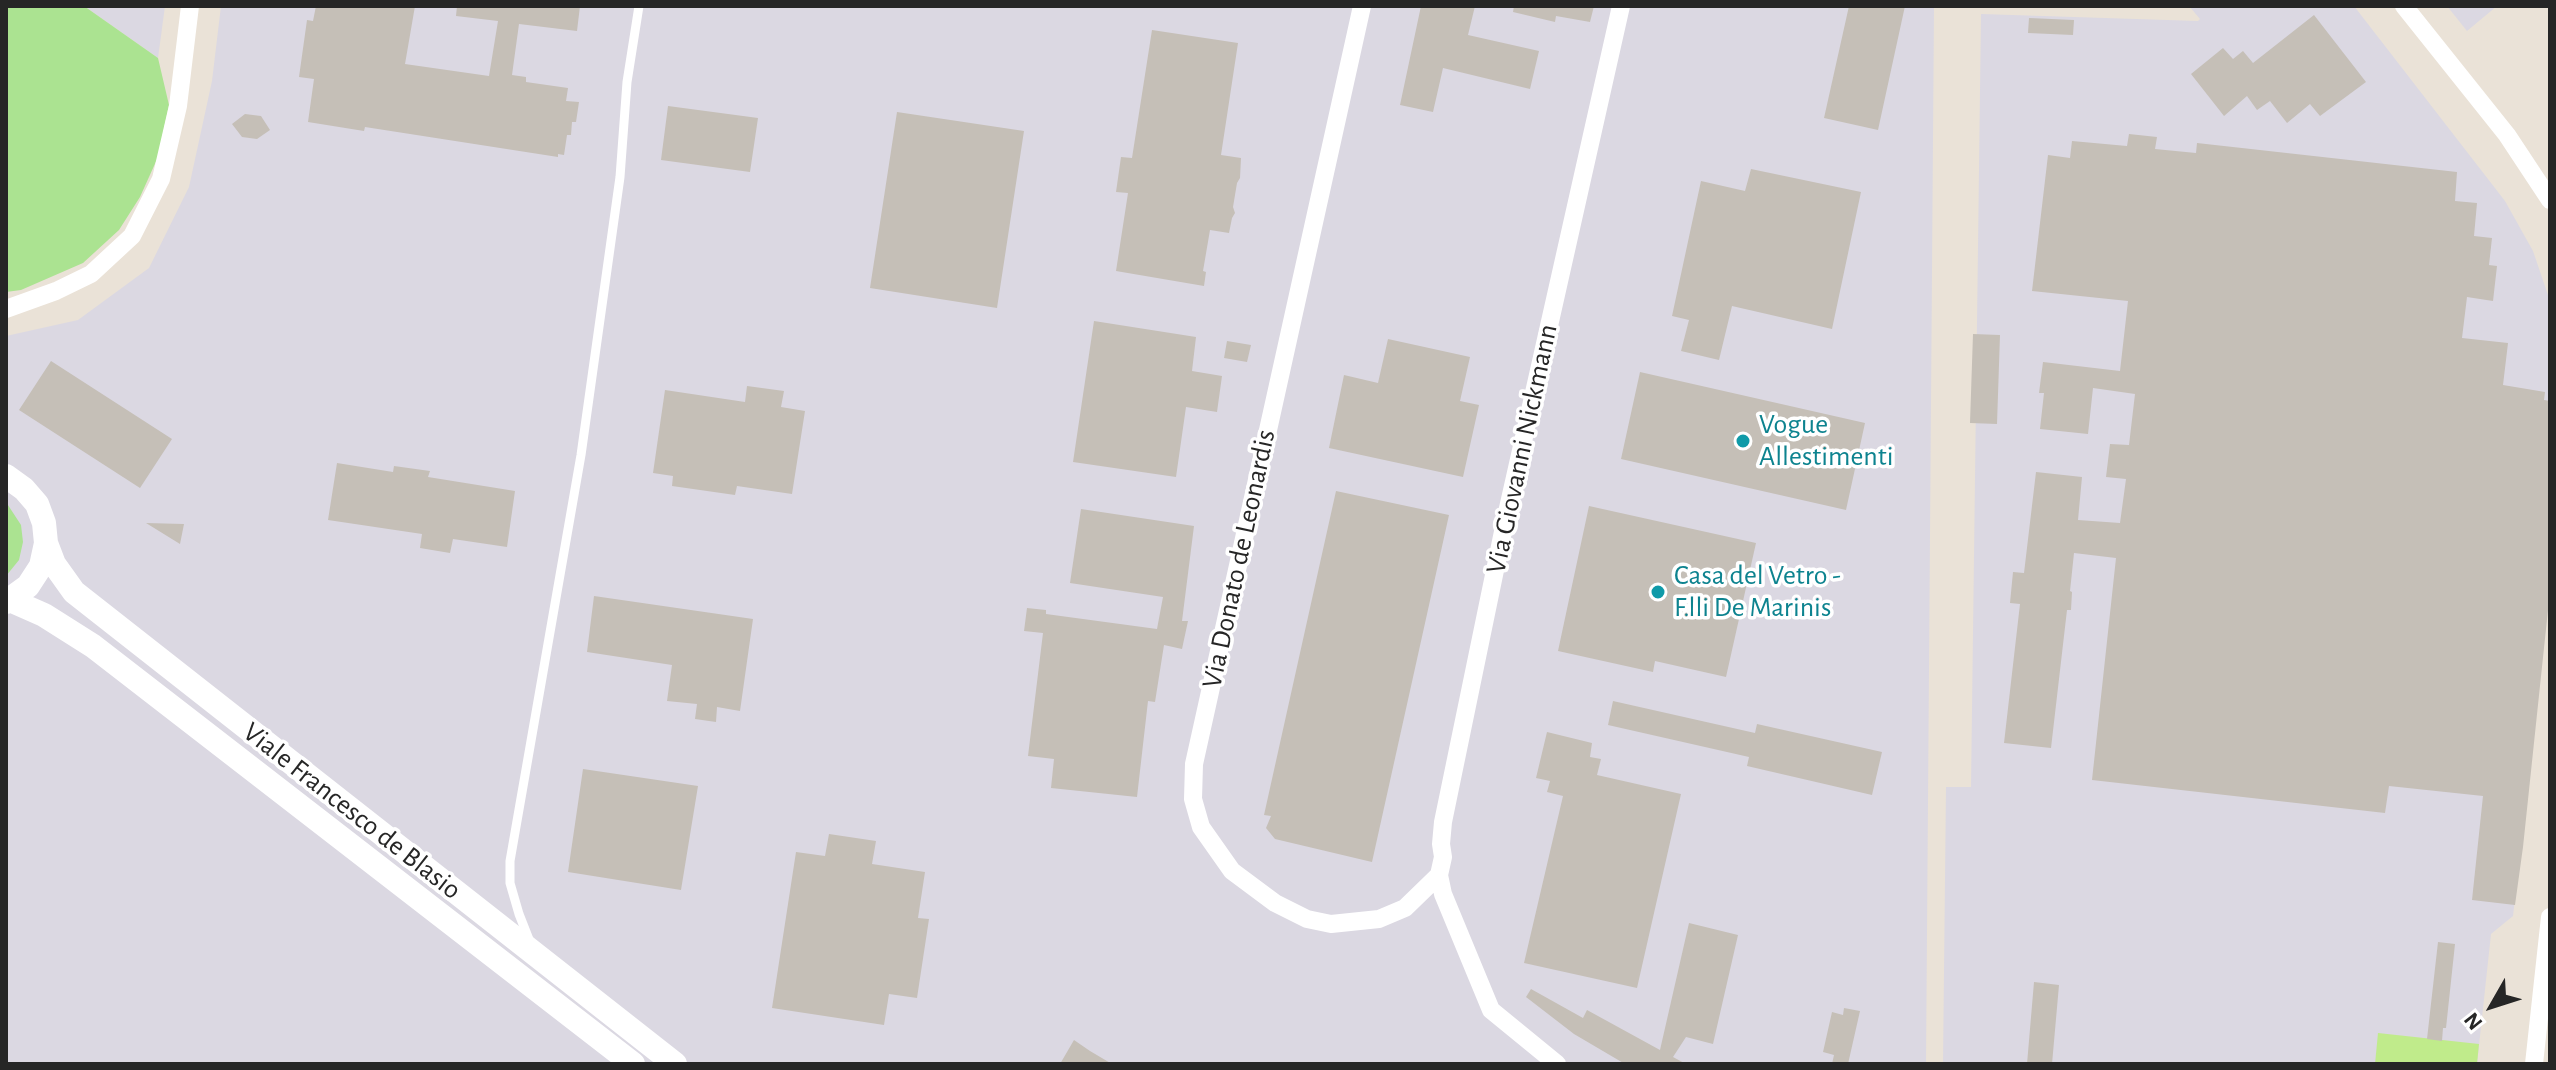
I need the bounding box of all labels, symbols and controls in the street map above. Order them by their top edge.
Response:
street label: Via Giovanni Nickmann [1479,321,1565,577]
place label: Vogue Allestimenti [1759,408,1893,474]
street label: Via Donato de Leonardis [1195,427,1283,691]
marker: Vogue Allestimenti [1734,432,1752,450]
place label: Casa del Vetro - F.lli De Marinis [1674,559,1841,625]
marker: Casa del Vetro - F.lli De Marinis [1649,583,1667,601]
street label: Viale Francesco de Blasio [236,715,468,907]
north arrow [2452,966,2532,1046]
text: N [2460,1008,2487,1034]

